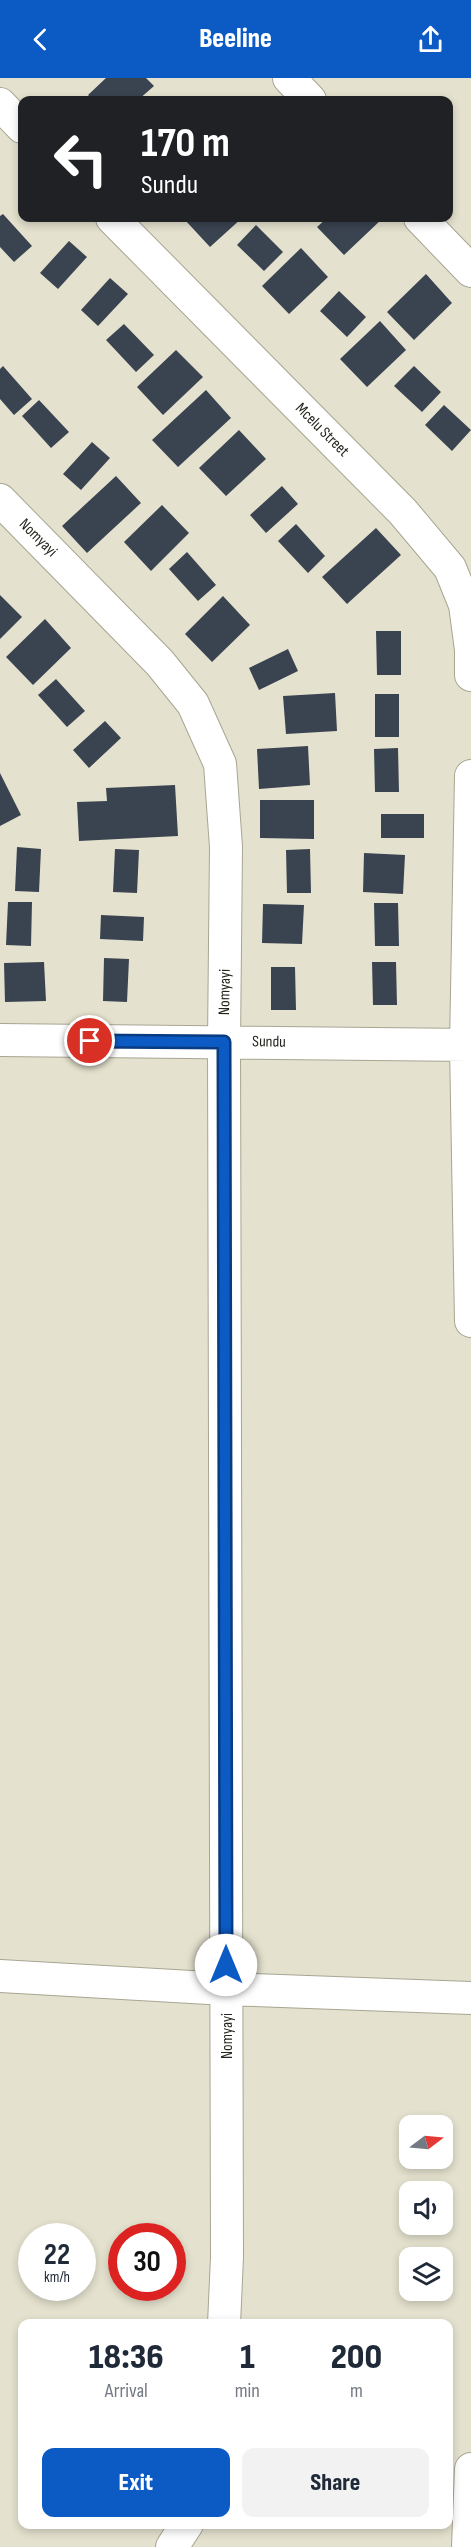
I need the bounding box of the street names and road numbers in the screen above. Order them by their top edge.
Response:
street label: Mcelu Street [291,399,353,461]
street label: Nomyayi [15,515,61,561]
street label: Nomyayi [215,969,235,1015]
street label: Sundu [252,1032,286,1052]
street label: Nomyayi [218,2013,237,2059]

